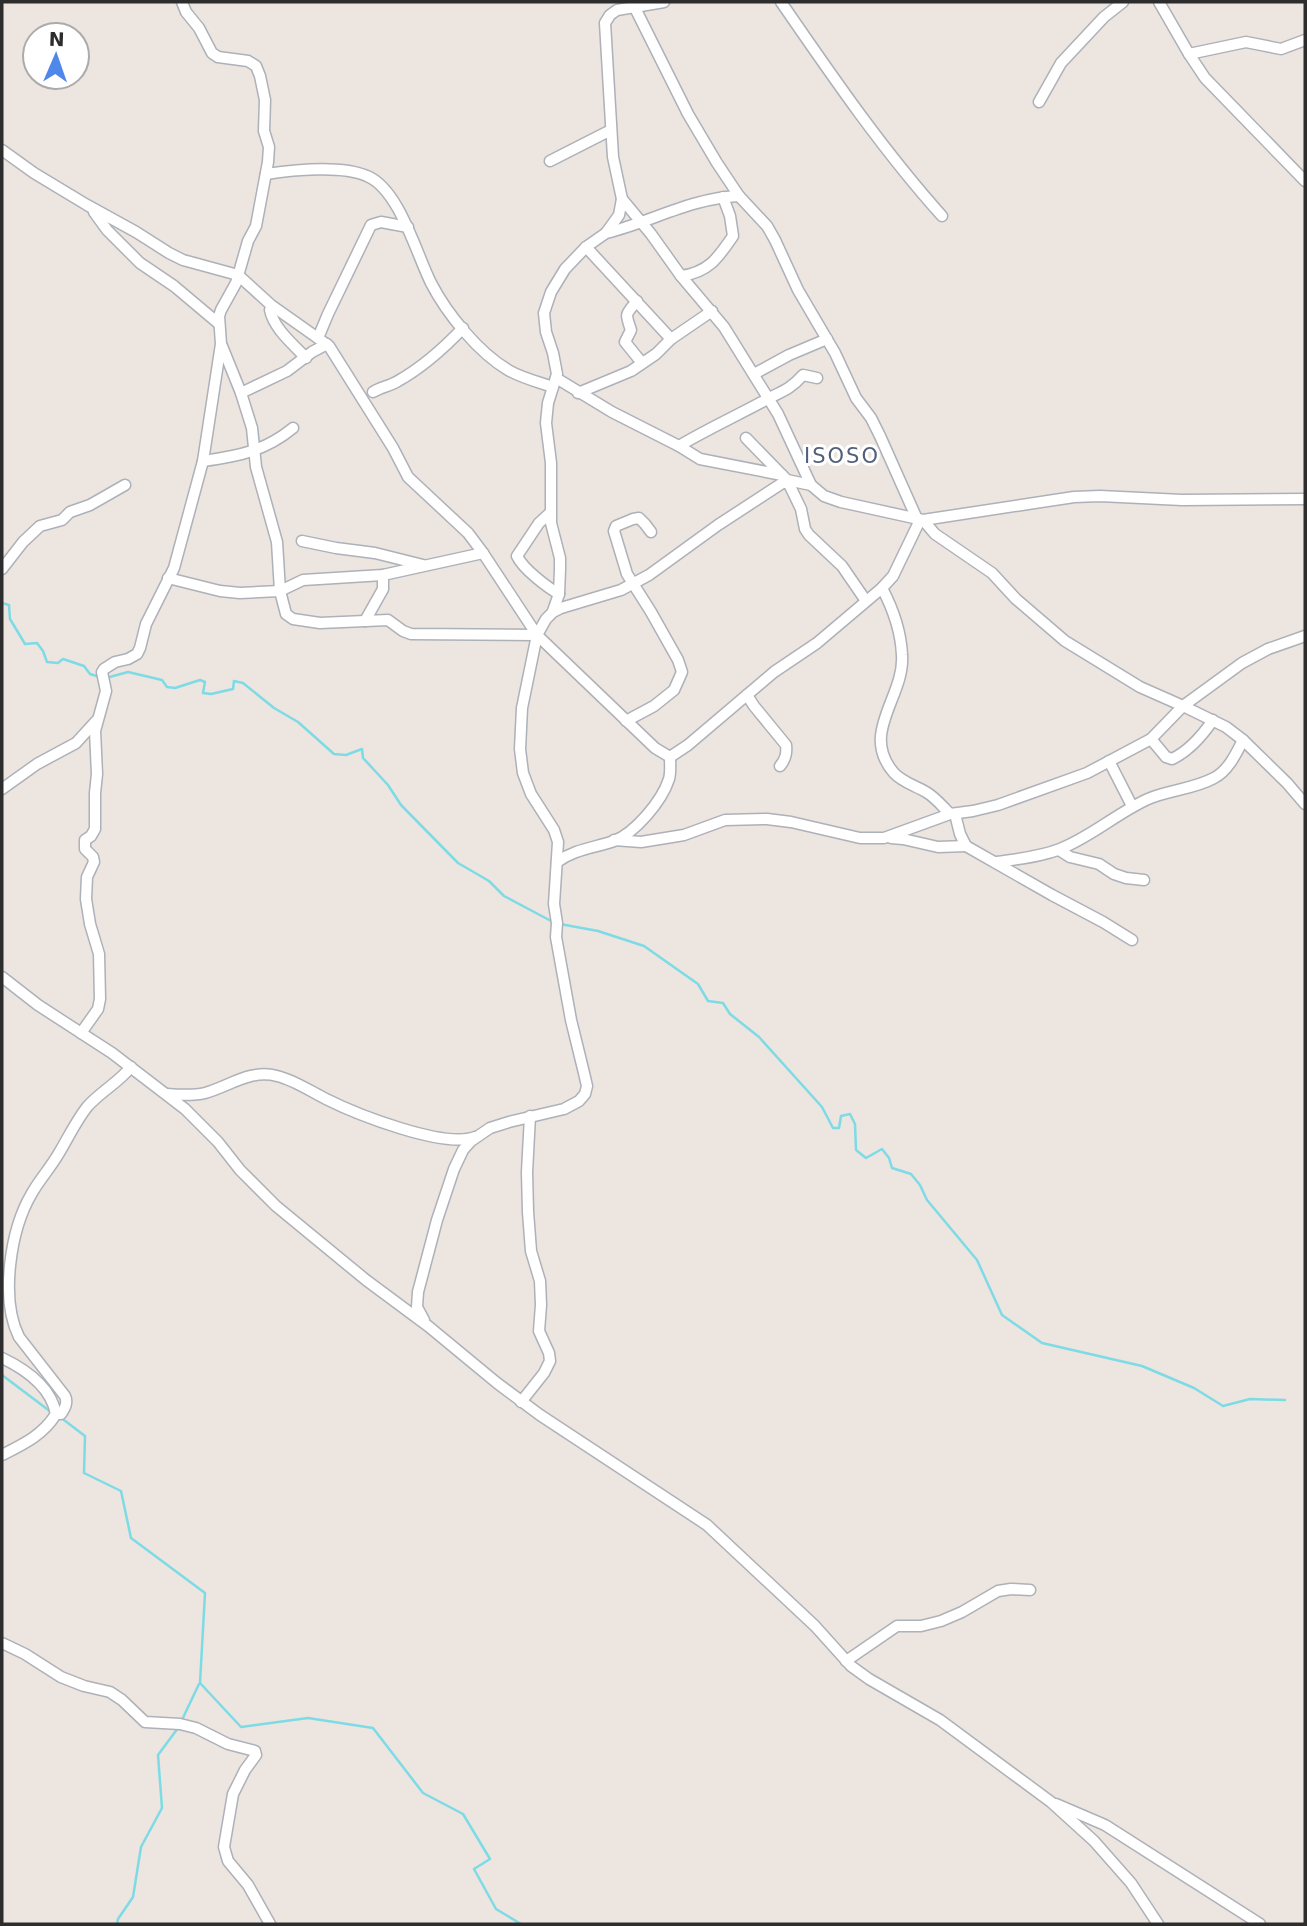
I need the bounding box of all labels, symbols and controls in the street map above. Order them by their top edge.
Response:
north arrow [21,21,91,91]
text: N [48,28,65,50]
district label: ISOSO [804,444,880,468]

